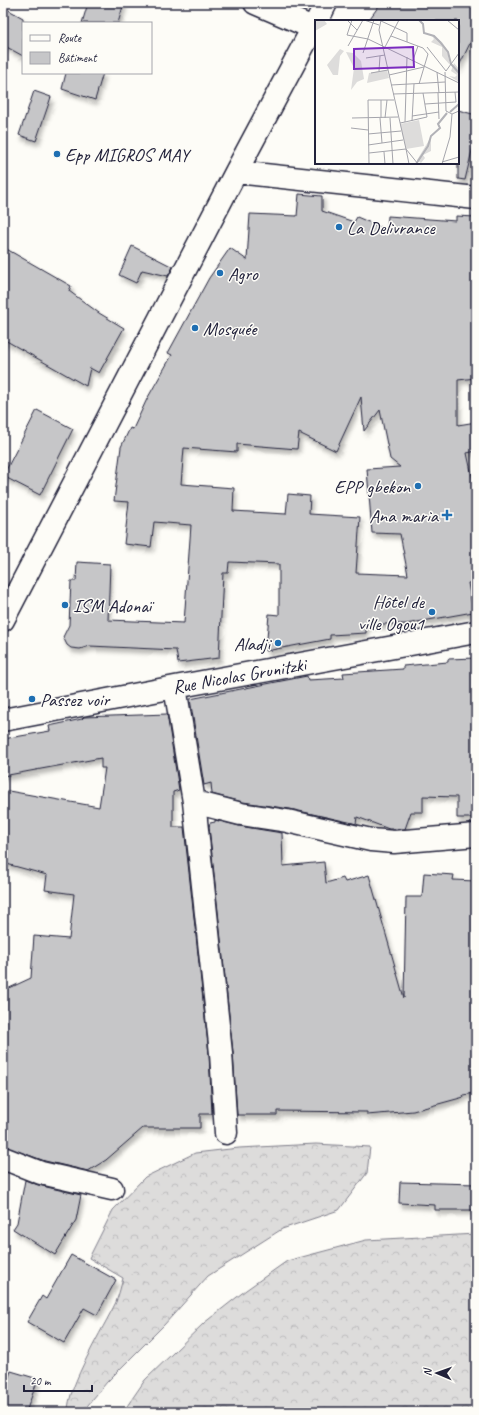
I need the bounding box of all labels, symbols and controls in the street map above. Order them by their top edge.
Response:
inset map [315,20,459,164]
legend [22,22,152,74]
text: Route [58,30,82,46]
text: Bâtiment [58,50,97,66]
place label: Epp MIGROS MAY [65,143,192,167]
marker: Epp MIGROS MAY [52,149,62,159]
place label: La Delivrance [347,216,437,240]
marker: La Delivrance [334,222,344,232]
place label: Agro [228,262,259,286]
marker: Agro [215,268,225,278]
place label: Mosquée [203,317,258,341]
marker: Mosquée [190,323,200,333]
place label: EPP gbekon [334,475,410,499]
marker: EPP gbekon [413,481,423,491]
place label: Ana maria [369,504,440,528]
marker: Ana maria [441,509,453,521]
place label: Hôtel de ville Ogou1 [358,590,426,636]
place label: ISM Adonaï [73,594,155,618]
marker: ISM Adonaï [60,600,70,610]
marker: Hôtel de ville Ogou1 [427,607,437,617]
place label: Aladji [234,632,272,656]
marker: Aladji [273,638,283,648]
street label: Rue Nicolas Grunitzki [171,652,310,700]
place label: Passez voir [40,688,111,712]
marker: Passez voir [27,694,37,704]
north arrow [417,1353,457,1393]
scale bar [24,1367,92,1393]
text: N [420,1367,434,1376]
text: 20 m [30,1373,52,1389]

